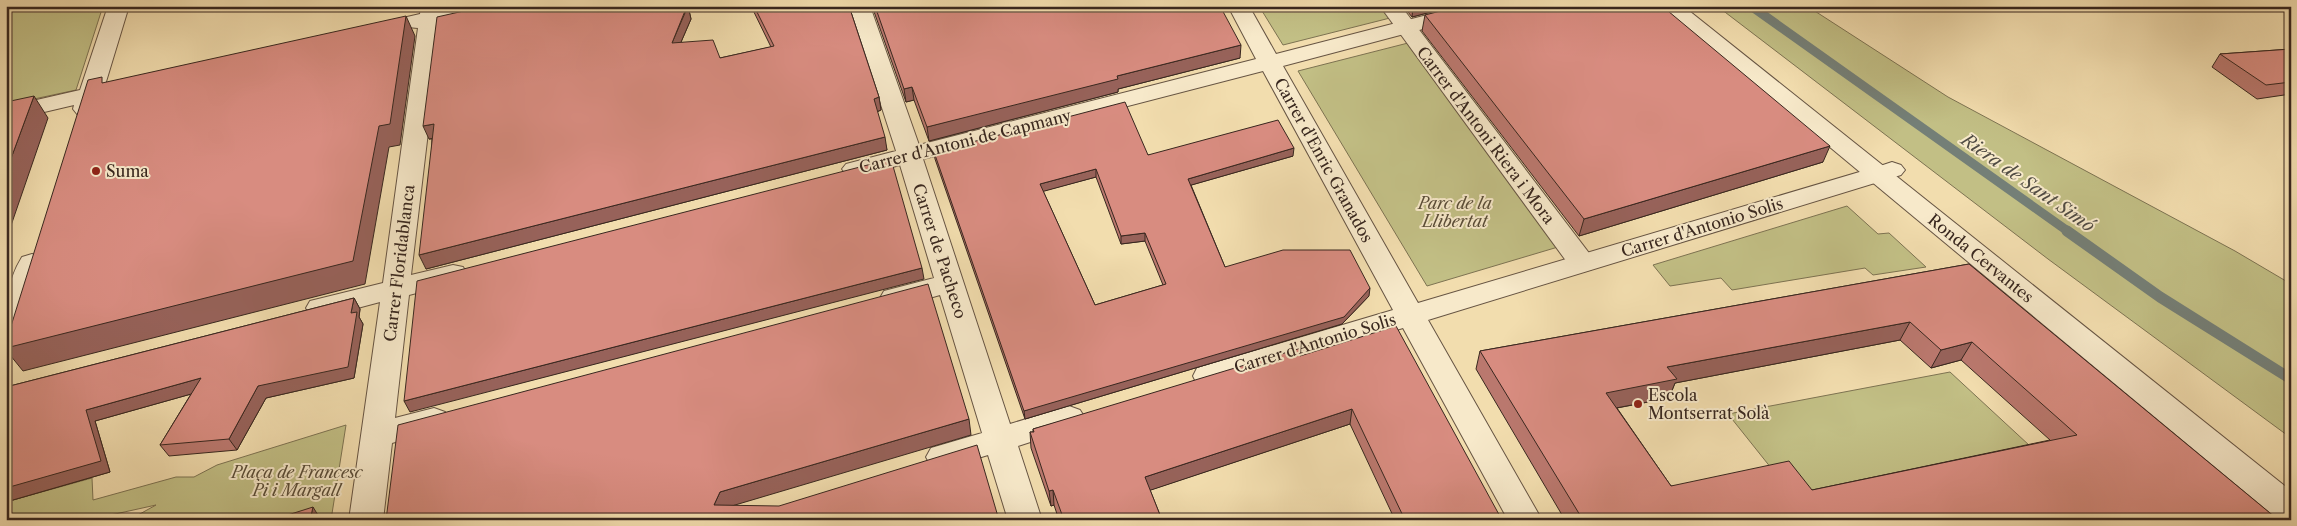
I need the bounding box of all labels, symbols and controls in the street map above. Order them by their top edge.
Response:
street label: Carrer d'Antoni Riera i Mora [1413,42,1560,228]
street label: Carrer d'Enric Granados [1270,74,1378,246]
street label: Carrer d'Antoni de Capmany [857,105,1074,177]
water label: Riera de Sant Simó [1956,128,2100,238]
place label: Suma [106,161,149,181]
marker: Suma [90,165,102,177]
street label: Carrer de Pacheco [909,181,971,321]
street label: Carrer Floridablanca [379,183,419,343]
park label: Parc de la Llibertat [1416,193,1492,231]
street label: Carrer d'Antonio Solis [1619,193,1785,261]
street label: Ronda Cervantes [1924,209,2038,307]
street label: Carrer d'Antonio Solis [1232,309,1398,377]
place label: Escola Montserrat Solà [1648,385,1770,423]
marker: Escola Montserrat Solà [1632,398,1644,410]
park label: Plaça de Francesc Pi i Margall [229,462,364,500]

